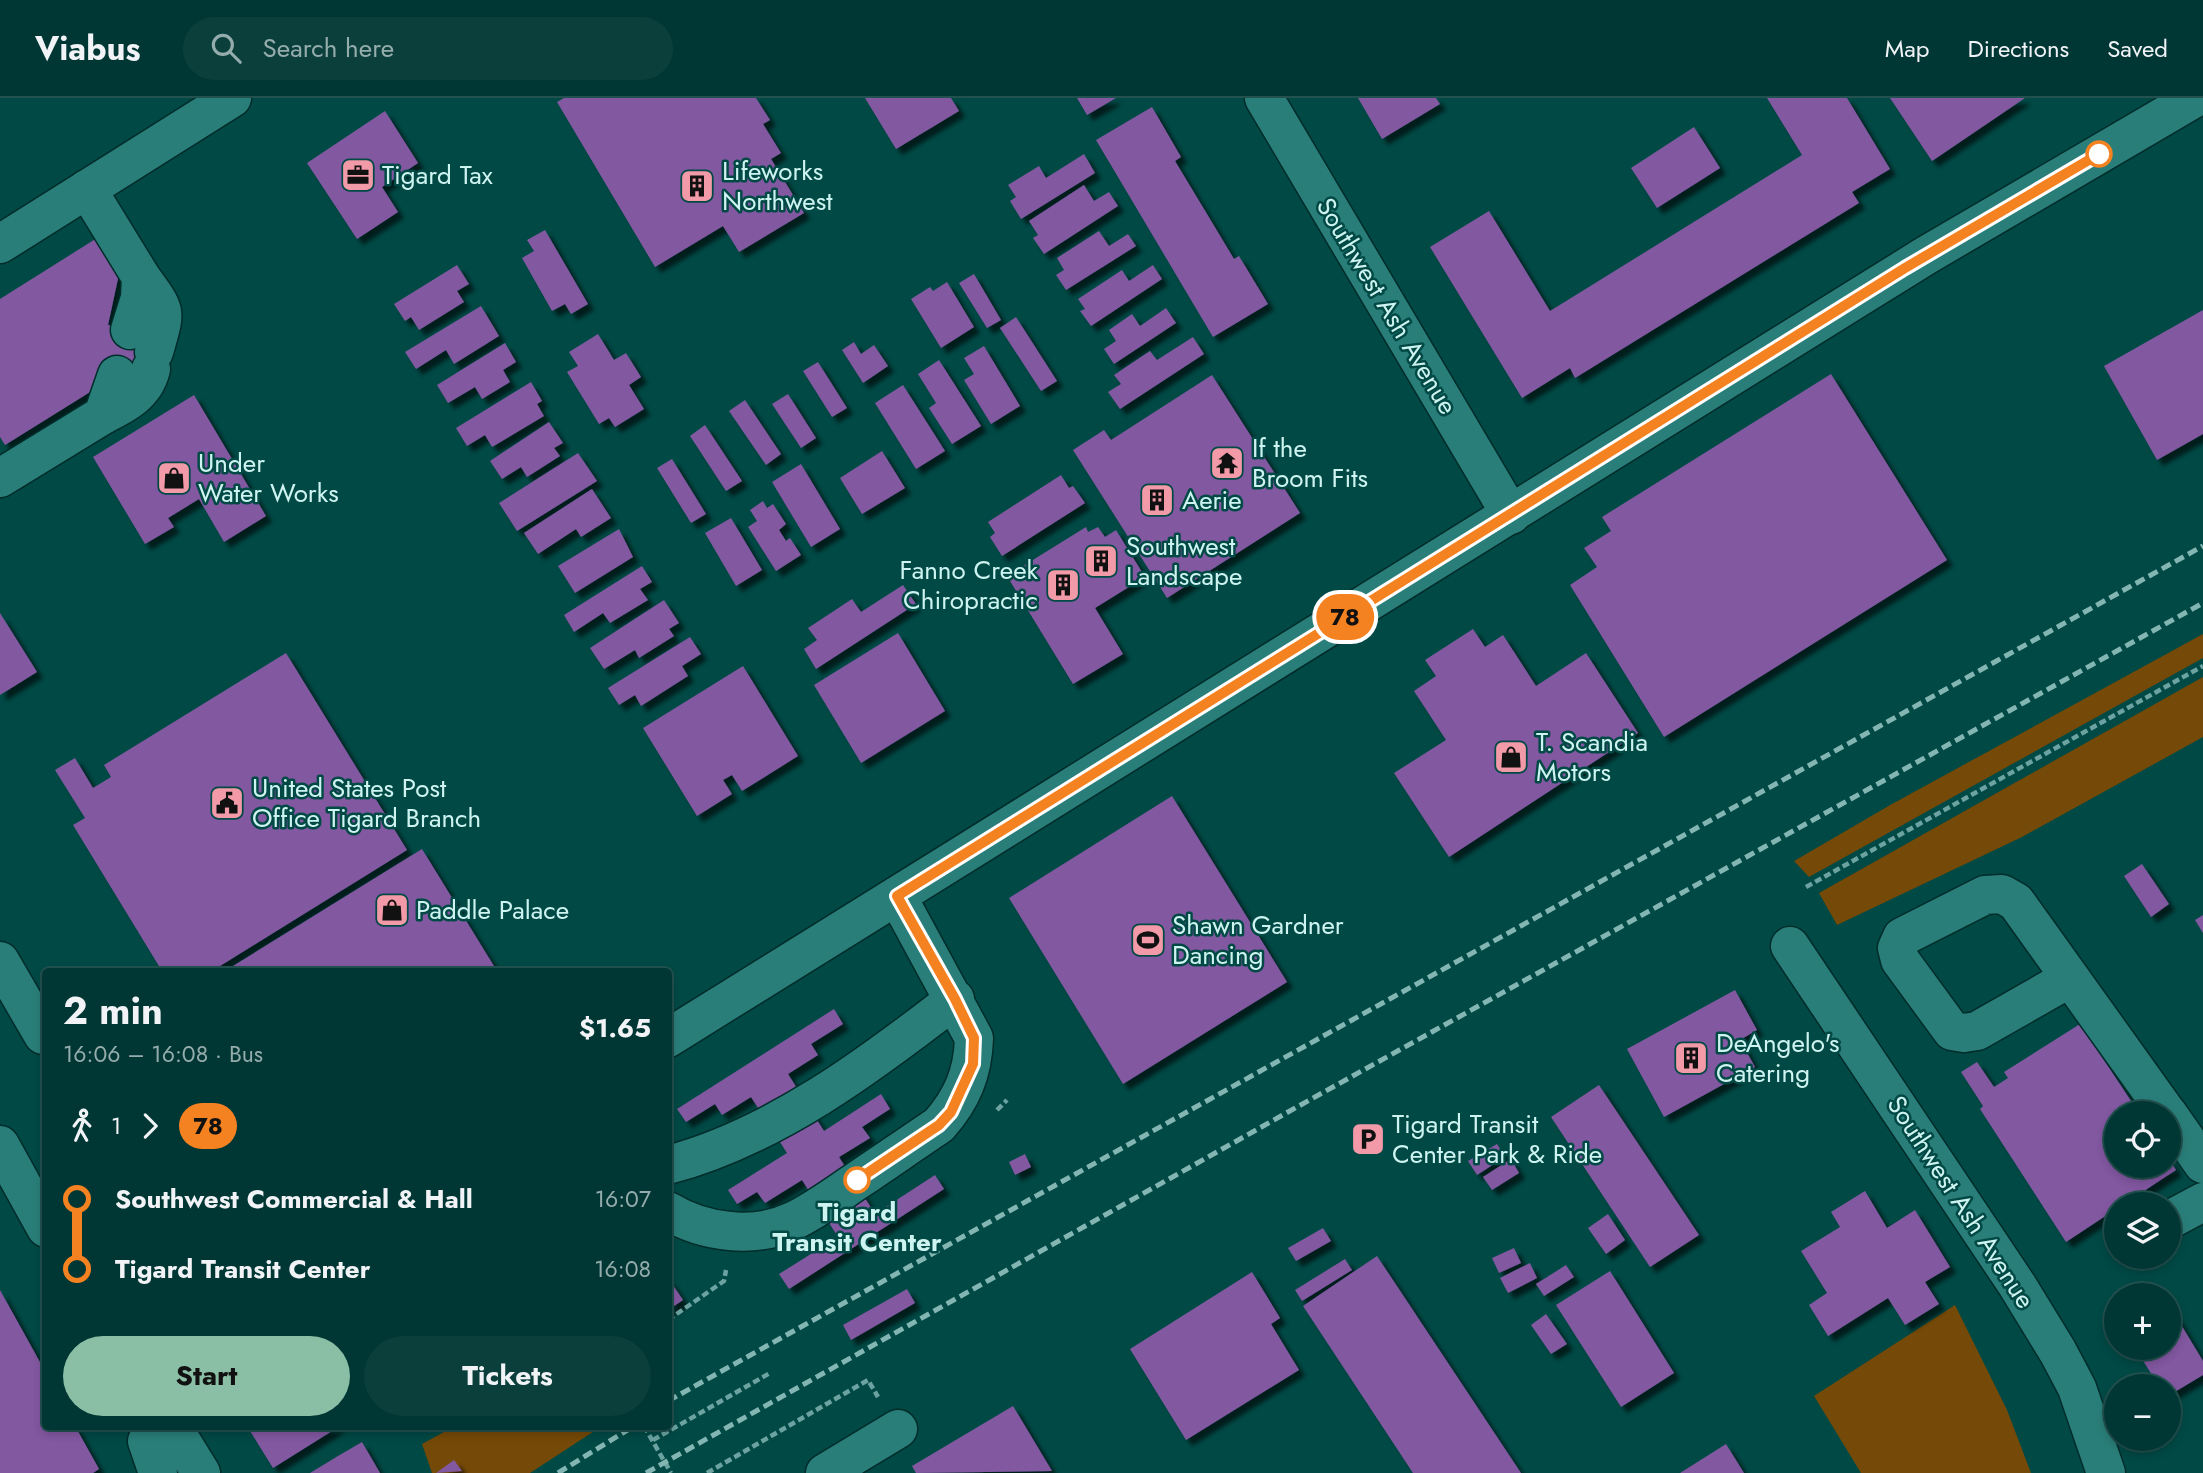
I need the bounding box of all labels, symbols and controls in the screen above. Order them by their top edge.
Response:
search box [183,17,673,80]
text: Viabus [35,25,141,72]
icon: search [207,29,245,67]
text: Search here [263,29,394,67]
text: Map [1885,31,1930,66]
text: Directions [1968,31,2069,66]
text: Saved [2107,31,2168,66]
unlabelled marker [2086,141,2112,167]
place label: Lifeworks Northwest [722,152,833,220]
office icon: Tigard Tax [339,156,377,194]
place label: Tigard Tax [382,156,493,194]
building icon: Lifeworks Northwest [678,167,716,205]
street label: Southwest Ash Avenue [1307,190,1467,422]
place label: If the Broom Fits [1252,429,1368,497]
place label: Under Water Works [198,444,339,512]
temple icon: If the Broom Fits [1208,444,1246,482]
shop icon: Under Water Works [155,459,193,497]
building icon: Aerie [1138,481,1176,519]
place label: Aerie [1182,481,1242,519]
place label: Southwest Landscape [1126,527,1242,595]
building icon: Southwest Landscape [1082,542,1120,580]
place label: Fanno Creek Chiropractic [899,551,1039,619]
building icon: Fanno Creek Chiropractic [1044,566,1082,604]
line badge: 78 [1314,594,1376,640]
text: 78 [1330,599,1360,634]
place label: T. Scandia Motors [1536,723,1648,791]
shop icon: T. Scandia Motors [1492,738,1530,776]
place label: United States Post Office Tigard Branch [252,769,481,837]
public building icon: United States Post Office Tigard Branch [208,784,246,822]
shop icon: Paddle Palace [373,891,411,929]
place label: Paddle Palace [416,891,569,929]
place label: Shawn Gardner Dancing [1172,906,1344,974]
sports icon: Shawn Gardner Dancing [1129,921,1167,959]
text: 2 min [63,983,163,1038]
text: $1.65 [579,1009,651,1047]
place label: DeAngelo's Catering [1716,1024,1839,1092]
text: 16:06 – 16:08 · Bus [63,1037,263,1071]
building icon: DeAngelo's Catering [1672,1039,1710,1077]
street label: Southwest Ash Avenue [1878,1088,2044,1316]
map controls [2104,1101,2181,1451]
button: locate [2104,1101,2181,1178]
place label: Tigard Transit Center Park & Ride [1392,1105,1602,1173]
icon: walk [63,1107,101,1145]
icon: forward [131,1107,169,1145]
text: 78 [193,1108,223,1143]
text: 1 [111,1109,121,1143]
parking icon: Tigard Transit Center Park & Ride [1349,1120,1387,1158]
marker: Tigard Transit Center [844,1167,870,1193]
text: Southwest Commercial & Hall [115,1180,473,1218]
text: 16:07 [595,1182,651,1216]
button: layers [2104,1192,2181,1269]
place label: Tigard Transit Center [772,1193,942,1261]
text: Tigard Transit Center [115,1250,370,1288]
text: 16:08 [594,1252,651,1286]
button: + [2104,1283,2181,1360]
button: Start [63,1336,350,1416]
button: Tickets [364,1336,651,1416]
button: − [2104,1374,2181,1451]

